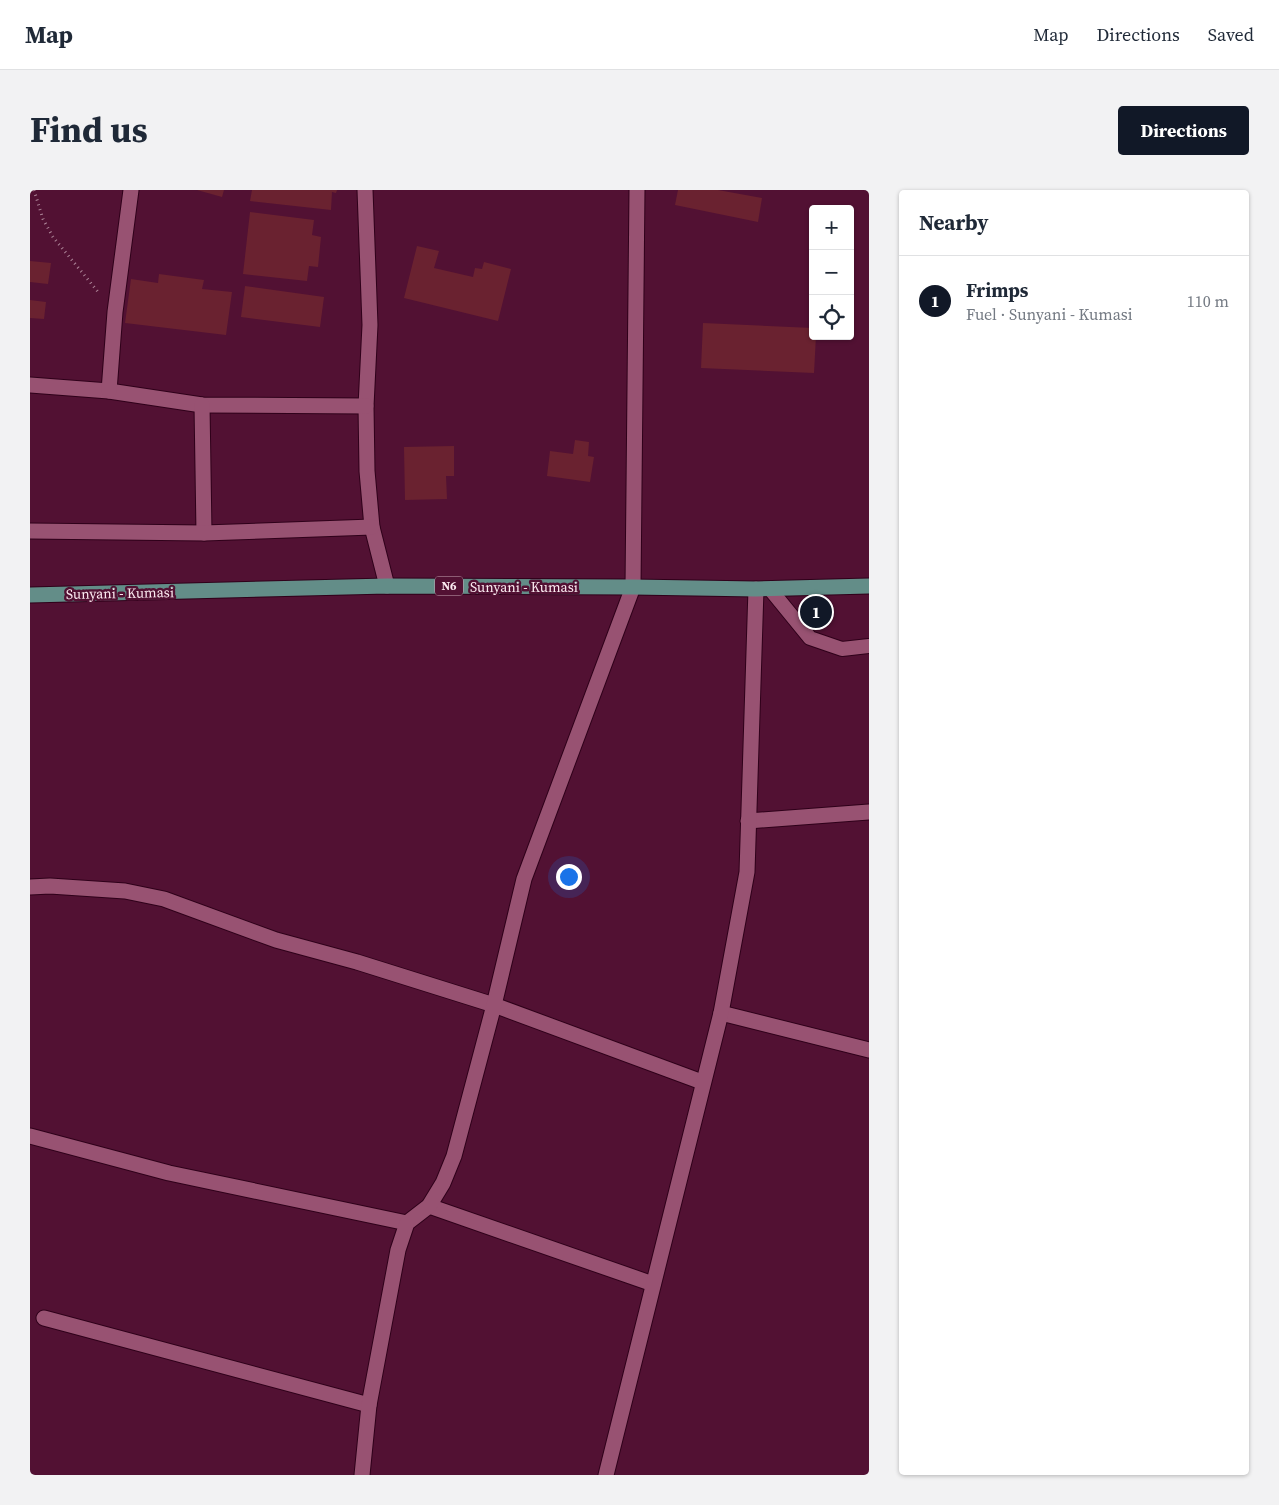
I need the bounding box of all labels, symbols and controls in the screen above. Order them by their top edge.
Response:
text: Map [25,18,73,51]
text: Map [1033,22,1069,47]
text: Directions [1097,22,1180,47]
text: Saved [1208,22,1254,47]
text: Find us [30,106,148,154]
button: Directions [1118,106,1249,155]
map controls [809,205,854,340]
button: + [809,205,854,250]
text: Nearby [919,208,989,237]
button: − [809,250,854,295]
text: Frimps [966,277,1028,303]
text: 1 [931,290,939,312]
text: 110 m [1187,290,1229,312]
button: locate [809,295,854,340]
text: Fuel · Sunyani - Kumasi [966,303,1133,325]
road number: N6 [435,576,463,596]
street label: Sunyani - Kumasi [470,577,578,597]
street label: Sunyani - Kumasi [66,582,174,604]
pin: 1 [800,593,832,631]
your location [556,864,582,890]

